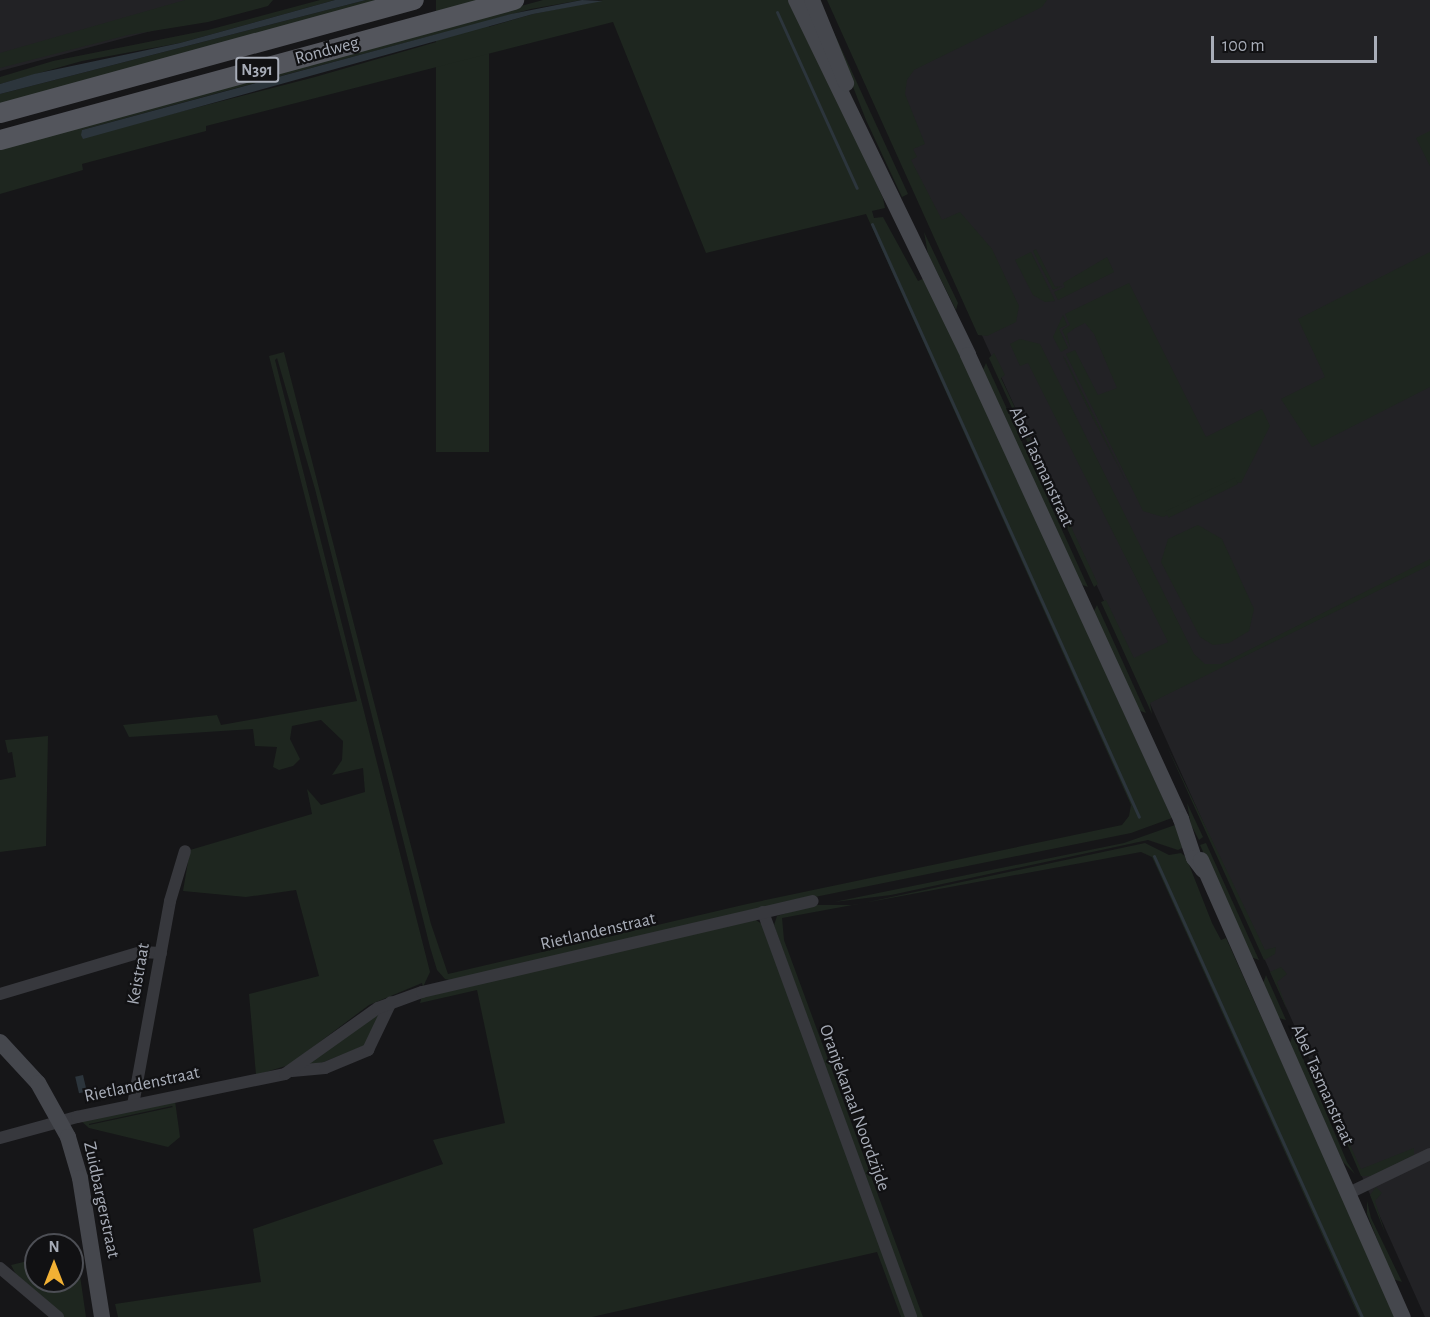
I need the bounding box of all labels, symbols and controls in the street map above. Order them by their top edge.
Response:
scale bar [1214,24,1380,62]
street label: Rondweg [293,32,361,70]
text: 100 m [1222,37,1265,55]
road number: N391 [234,57,280,83]
street label: Abel Tasmanstraat [1004,403,1078,531]
street label: Rietlandenstraat [538,908,658,956]
street label: Keistraat [123,941,155,1007]
street label: Abel Tasmanstraat [1286,1021,1358,1149]
street label: Oranjekanaal Noordzijde [814,1022,894,1194]
street label: Rietlandenstraat [82,1062,202,1108]
street label: Zuidbargerstraat [78,1140,124,1260]
north arrow [24,1233,84,1293]
text: N [48,1239,60,1255]

